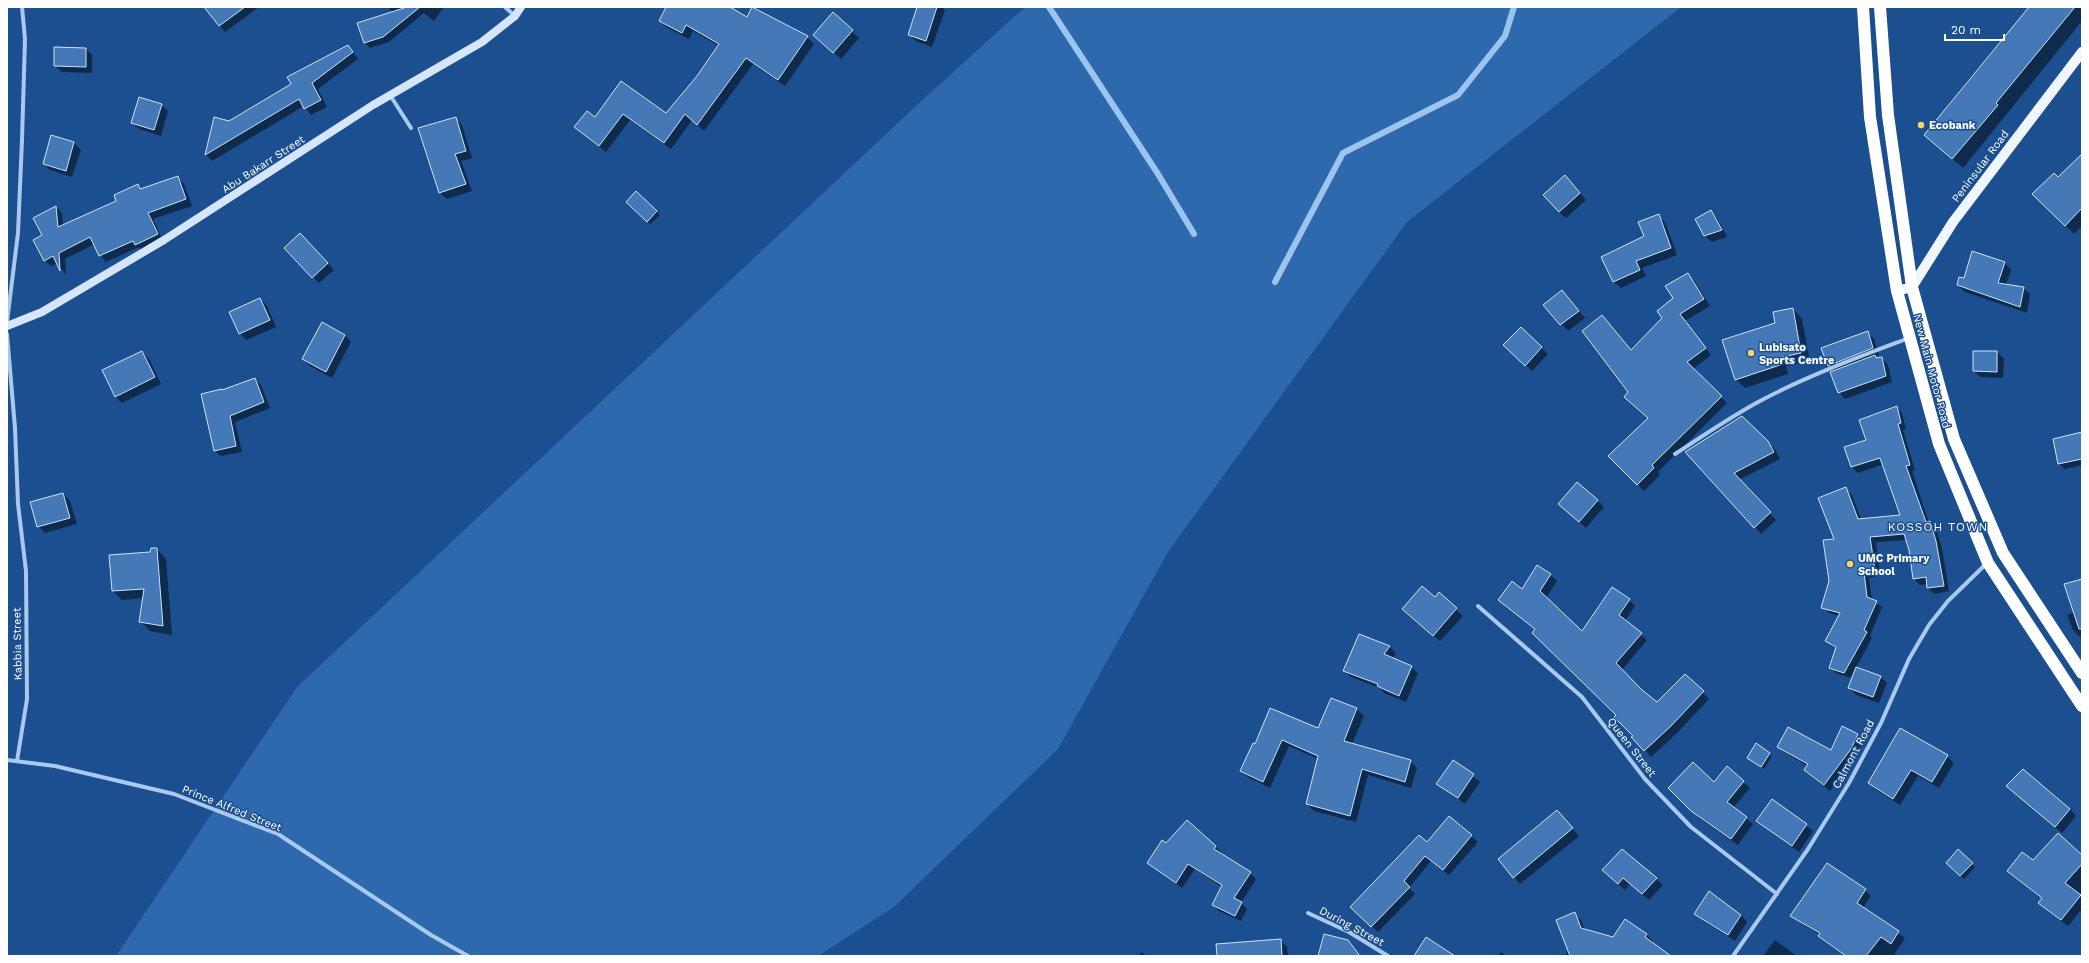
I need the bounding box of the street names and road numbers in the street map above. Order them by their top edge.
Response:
street label: Peninsular Road [1949,128,2012,205]
street label: Abu Bakarr Street [219,133,307,196]
street label: New Main Motor Road [1910,313,1953,430]
street label: Kabbia Street [10,607,25,681]
street label: Queen Street [1605,715,1659,780]
street label: Calmont Road [1830,718,1877,791]
street label: Prince Alfred Street [180,783,284,835]
street label: During Street [1317,904,1387,949]

